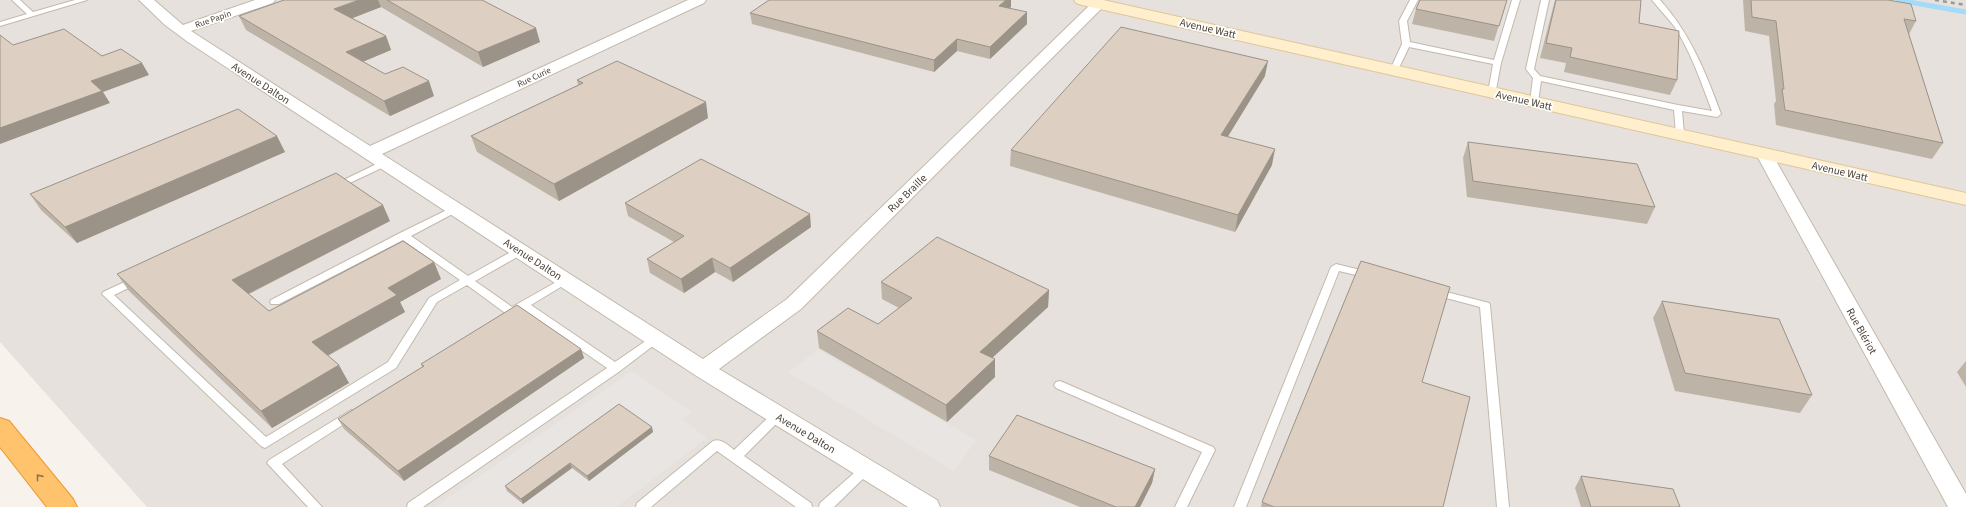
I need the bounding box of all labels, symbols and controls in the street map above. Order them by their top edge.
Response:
street label: Rue Papin [193,7,233,32]
street label: Avenue Watt [1178,15,1238,42]
street label: Avenue Dalton [229,59,293,108]
street label: Rue Curie [515,64,554,91]
street label: Avenue Watt [1494,87,1554,114]
street label: Avenue Watt [1810,158,1870,185]
street label: Rue Braille [884,170,931,216]
street label: Avenue Dalton [501,235,565,284]
street label: Rue Blériot [1843,305,1881,357]
street label: Avenue Dalton [773,410,838,457]
one-way arrow [37,474,44,481]

